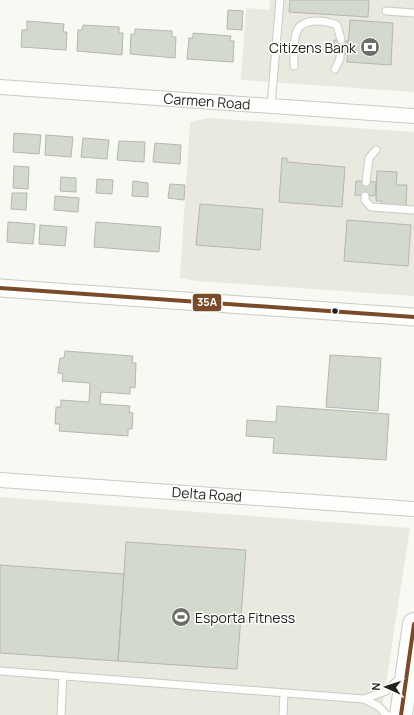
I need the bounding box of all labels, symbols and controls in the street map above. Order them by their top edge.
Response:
bank icon: Citizens Bank [359,36,381,58]
place label: Citizens Bank [269,38,357,57]
street label: Carmen Road [163,88,251,114]
line badge: 35A [192,293,222,312]
text: 35A [197,294,218,309]
unlabelled marker [330,306,340,316]
street label: Delta Road [171,482,243,506]
sports icon: Esporta Fitness [170,606,192,628]
place label: Esporta Fitness [195,608,295,627]
north arrow [366,667,406,707]
text: N [368,682,383,691]

